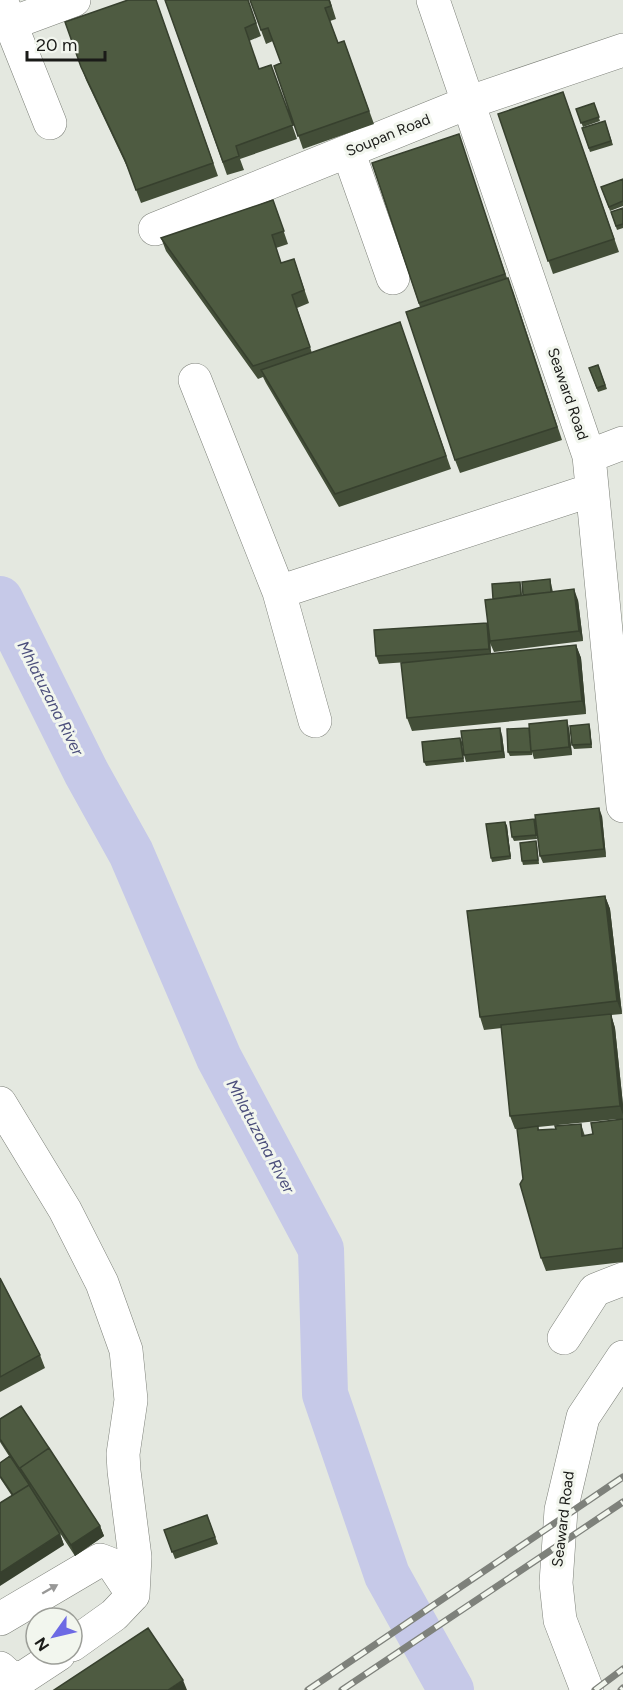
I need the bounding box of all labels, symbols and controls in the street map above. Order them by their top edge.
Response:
scale bar [27,24,105,62]
text: 20 m [36,34,77,56]
street label: Soupan Road [343,110,433,160]
street label: Seaward Road [544,346,592,442]
water label: Mhlatuzana River [13,638,88,759]
water label: Mhlatuzana River [223,1076,299,1197]
street label: Seaward Road [548,1470,578,1568]
one-way arrow [42,1584,58,1595]
north arrow [24,1606,84,1666]
text: N [31,1634,53,1655]

